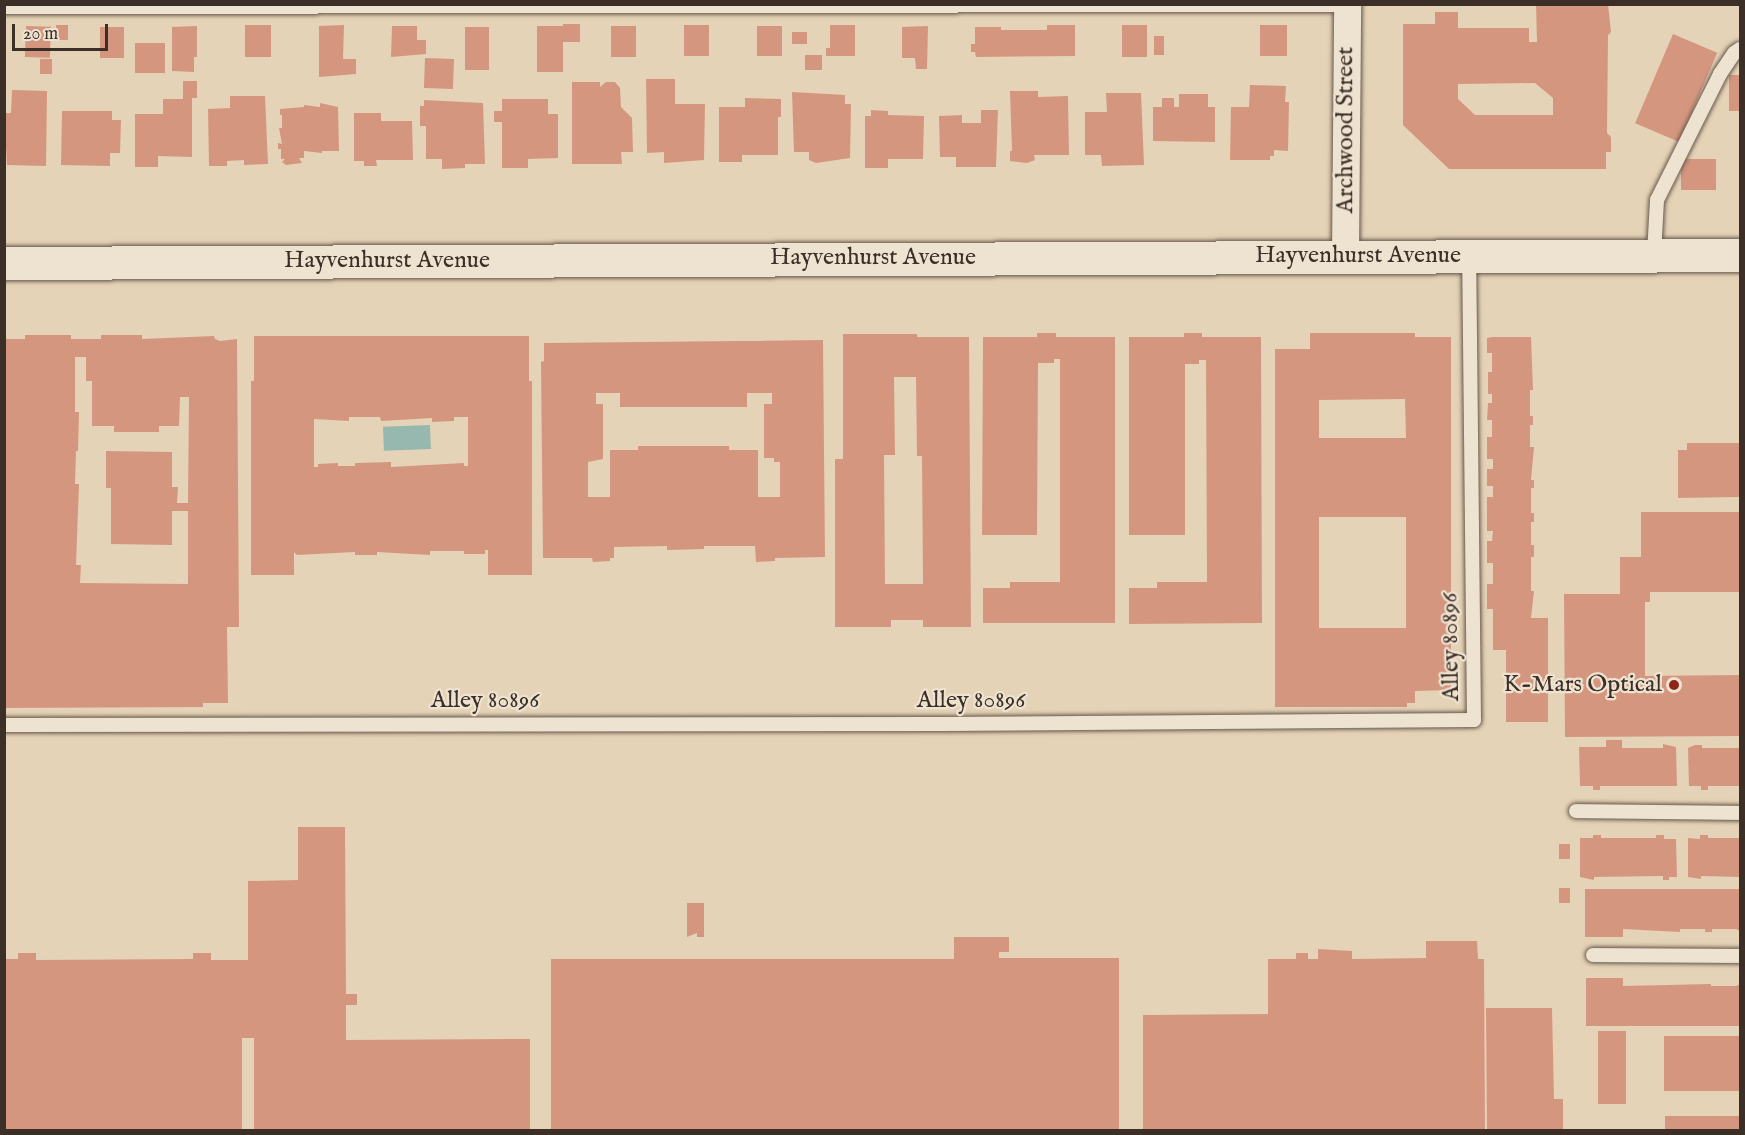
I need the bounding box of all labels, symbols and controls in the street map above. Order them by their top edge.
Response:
scale bar [15,12,111,50]
text: 20 m [23,23,58,46]
street label: Archwood Street [1332,47,1360,213]
street label: Hayvenhurst Avenue [1255,242,1461,270]
street label: Hayvenhurst Avenue [770,244,976,272]
street label: Hayvenhurst Avenue [284,247,490,275]
street label: Alley 80896 [1436,592,1466,702]
place label: K-Mars Optical [1503,671,1662,699]
marker: K-Mars Optical [1667,678,1681,692]
street label: Alley 80896 [431,687,539,715]
street label: Alley 80896 [917,687,1025,715]

